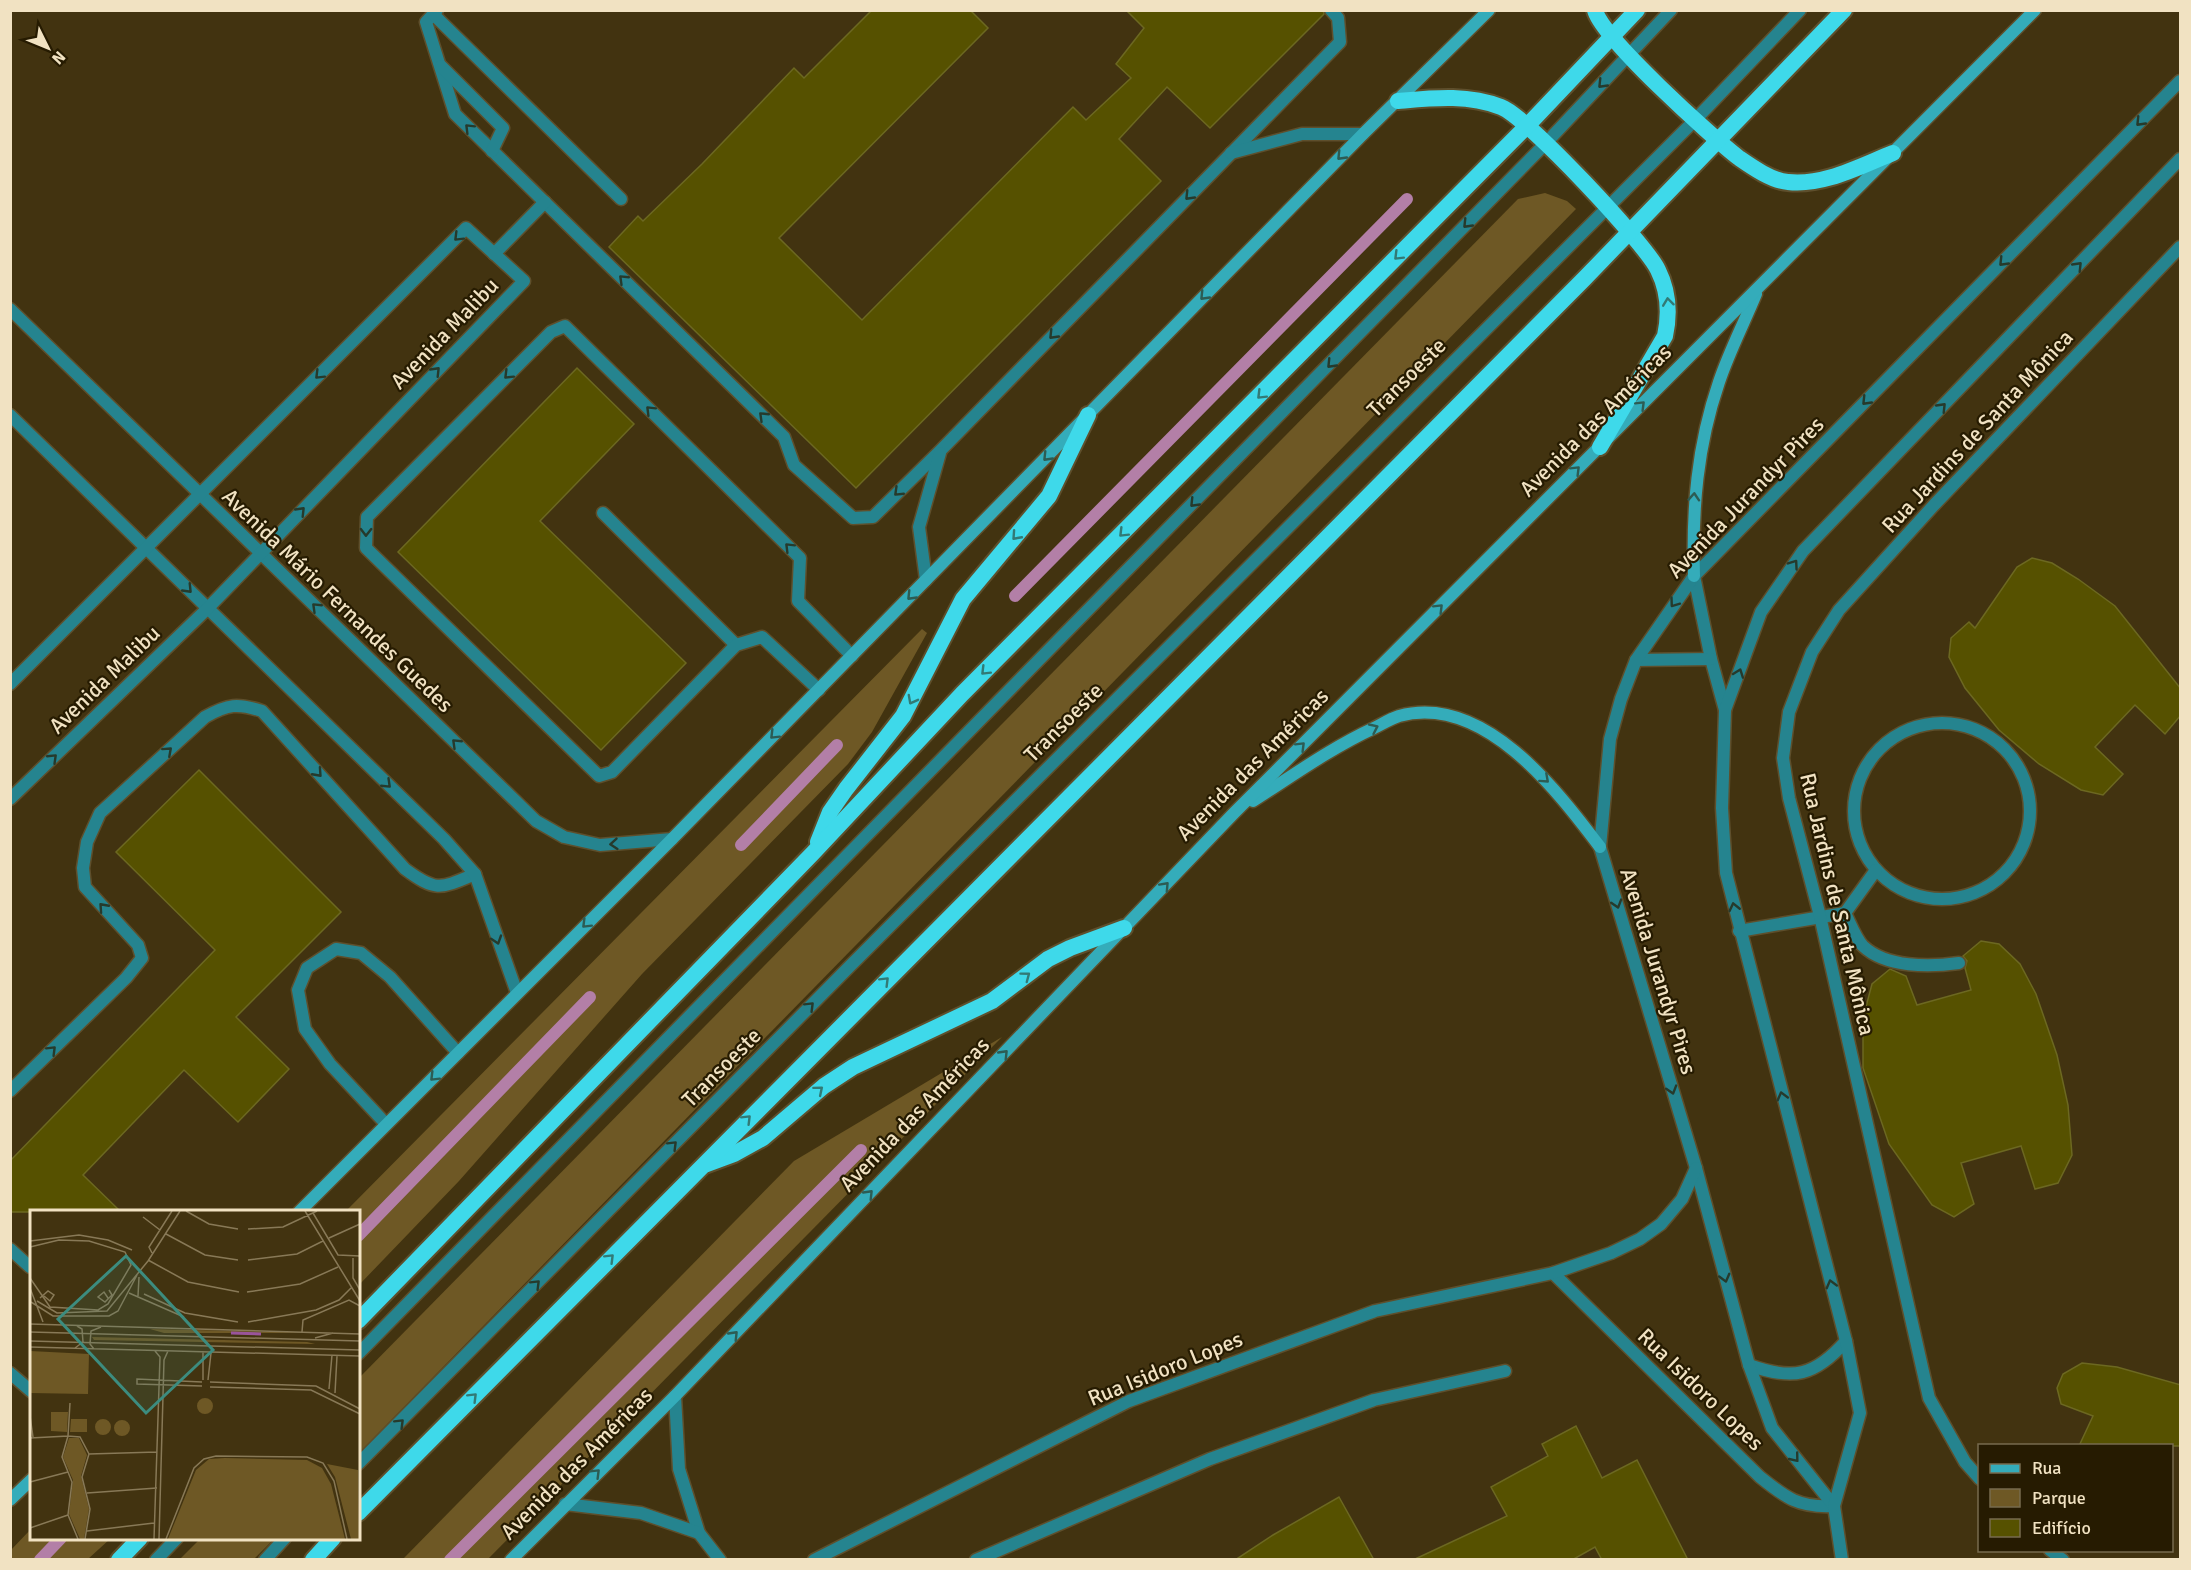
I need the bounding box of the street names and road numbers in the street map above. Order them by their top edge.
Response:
street label: Avenida Malibu [385,272,504,395]
street label: Rua Jardins de Santa Mônica [1876,324,2079,539]
street label: Transoeste [1361,332,1452,423]
street label: Avenida das Américas [1514,339,1677,502]
street label: Avenida Jurandyr Pires [1661,411,1829,584]
street label: Avenida Mário Fernandes Guedes [217,483,459,718]
street label: Avenida Malibu [43,620,166,739]
street label: Transoeste [1018,677,1109,768]
street label: Avenida das Américas [1171,683,1334,846]
street label: Rua Jardins de Santa Mônica [1794,770,1881,1038]
street label: Avenida Jurandyr Pires [1614,865,1703,1077]
street label: Transoeste [676,1022,767,1113]
street label: Avenida das Américas [834,1031,995,1197]
street label: Rua Isidoro Lopes [1632,1322,1769,1456]
street label: Rua Isidoro Lopes [1084,1325,1247,1412]
street label: Avenida das Américas [495,1382,658,1545]

